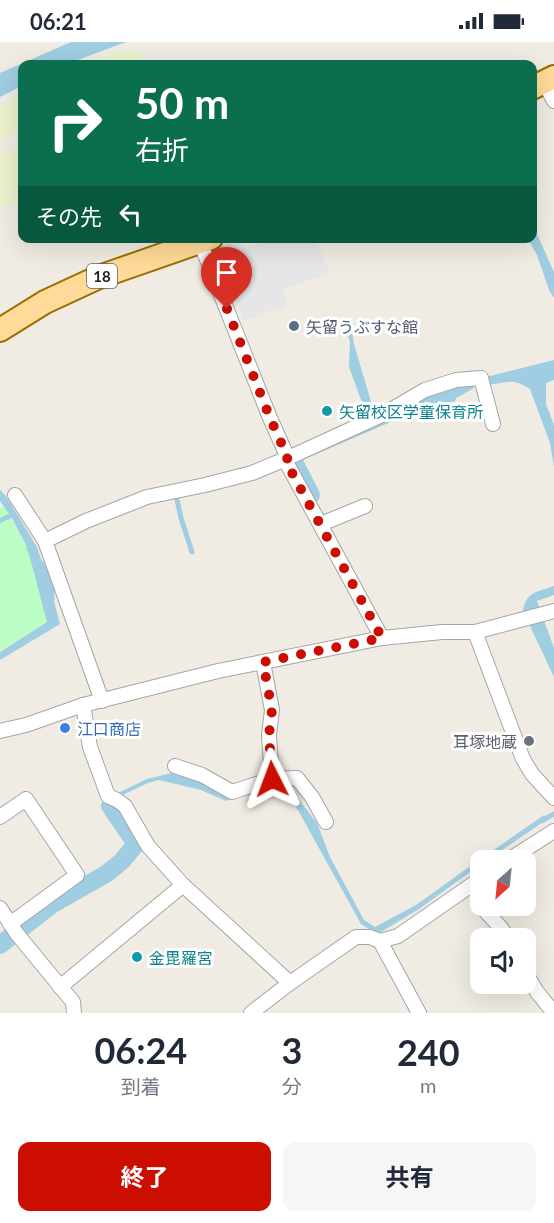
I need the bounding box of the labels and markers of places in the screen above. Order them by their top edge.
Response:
pin [201,247,252,309]
place label: 矢留うぶすな館 [306,317,418,336]
marker: 矢留うぶすな館 [287,319,301,333]
place label: 矢留校区学童保育所 [339,402,483,421]
marker: 矢留校区学童保育所 [320,404,334,418]
place label: 江口商店 [77,719,141,738]
marker: 江口商店 [58,721,72,735]
place label: 耳塚地蔵 [453,732,517,751]
marker: 耳塚地蔵 [522,734,536,748]
place label: 金毘羅宮 [149,948,213,967]
marker: 金毘羅宮 [130,950,144,964]

